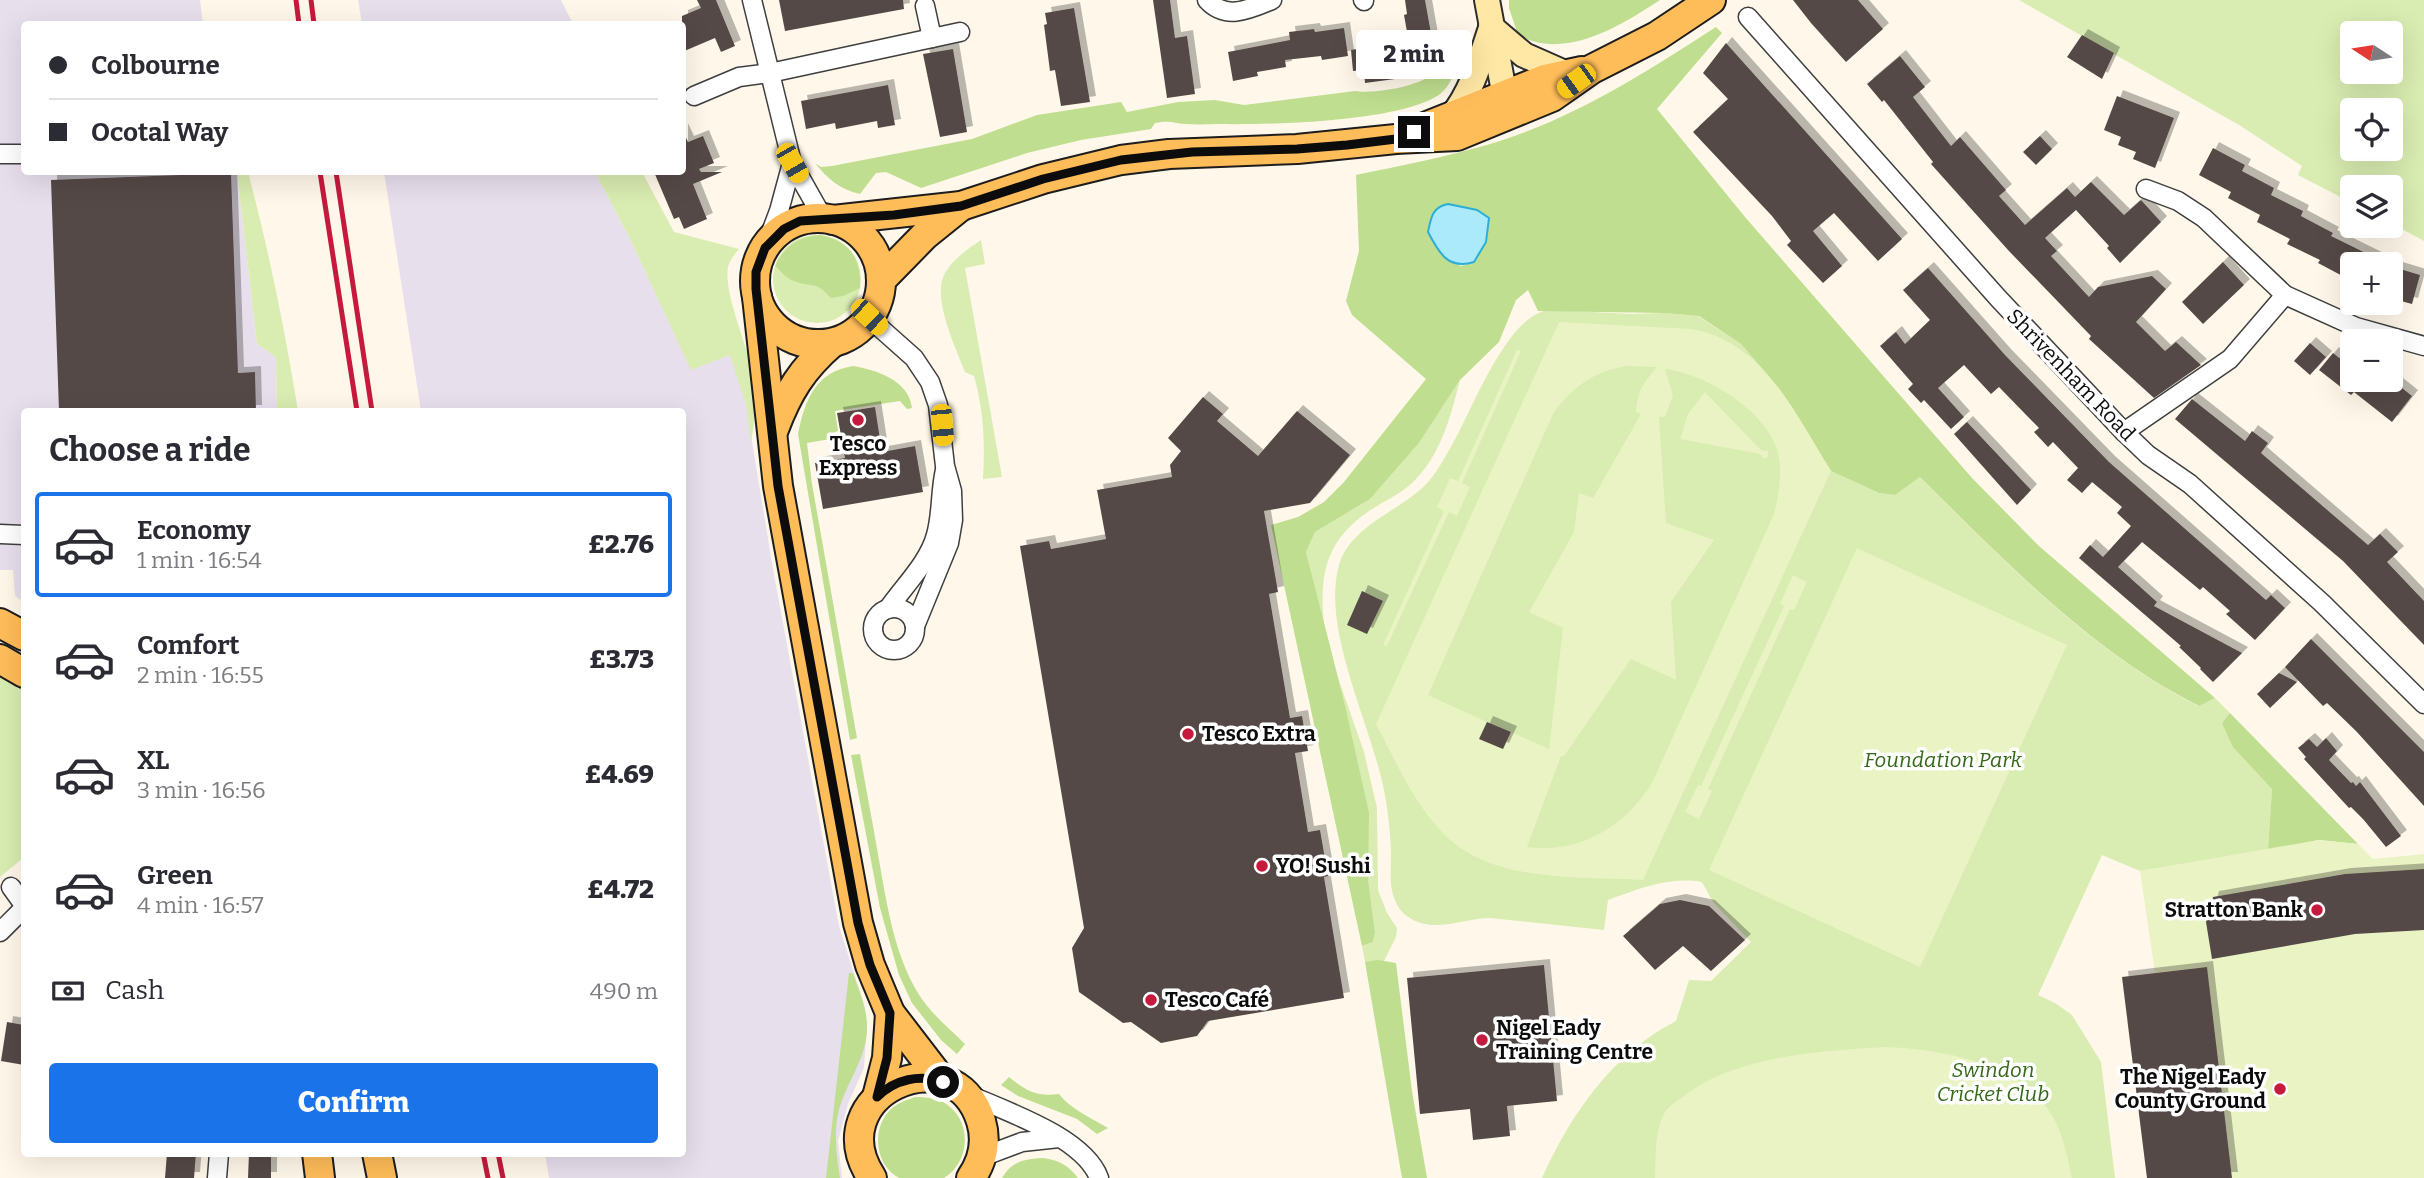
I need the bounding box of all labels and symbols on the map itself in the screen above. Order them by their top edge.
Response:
north arrow [2340,21,2403,84]
callout: 2 min [1356,31,1472,80]
car [1553,60,1600,102]
route end [1398,116,1430,148]
car [773,140,812,186]
car [847,295,892,339]
street label: Shrivenham Road [2001,303,2141,447]
car [930,403,955,447]
marker: Tesco Express [850,412,866,428]
place label: Tesco Express [819,431,897,481]
place label: Tesco Extra [1202,721,1316,747]
marker: Tesco Extra [1180,726,1196,742]
park label: Foundation Park [1864,747,2023,773]
place label: YO! Sushi [1276,853,1371,879]
marker: YO! Sushi [1254,858,1270,874]
place label: Stratton Bank [2164,897,2304,923]
marker: Stratton Bank [2309,902,2325,918]
place label: Tesco Café [1165,987,1269,1013]
marker: Tesco Café [1143,992,1159,1008]
place label: Nigel Eady Training Centre [1496,1015,1653,1065]
marker: Nigel Eady Training Centre [1474,1032,1490,1048]
park label: Swindon Cricket Club [1937,1057,2049,1107]
place label: The Nigel Eady County Ground [2114,1064,2266,1114]
route start [927,1066,959,1098]
marker: The Nigel Eady County Ground [2272,1081,2288,1097]

